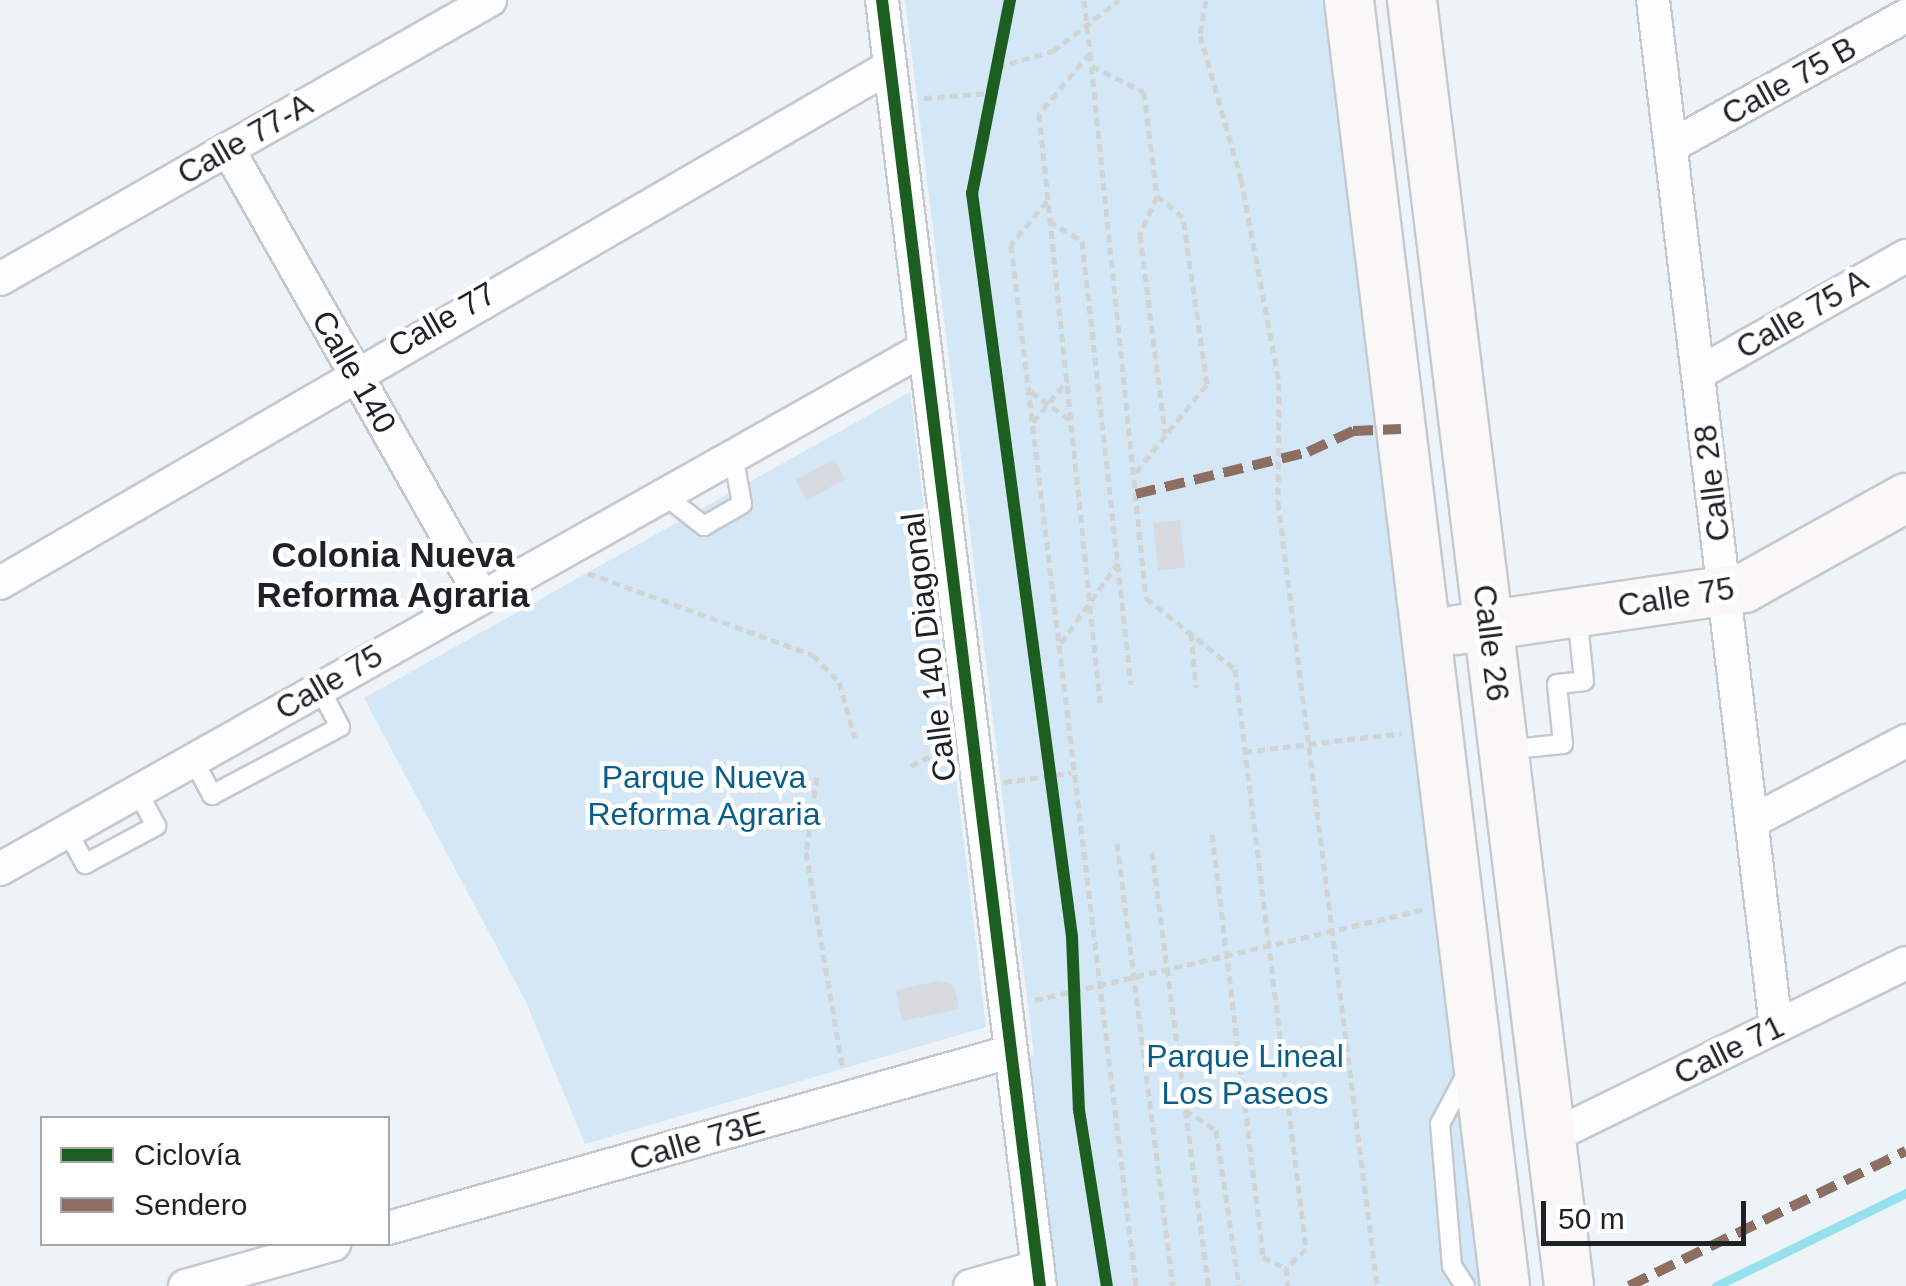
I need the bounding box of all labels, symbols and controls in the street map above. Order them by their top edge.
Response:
street label: Calle 75 B [1715,28,1863,134]
street label: Calle 77-A [171,85,319,193]
street label: Calle 75 A [1728,260,1876,368]
street label: Calle 77 [382,274,502,366]
street label: Calle 140 [304,304,404,440]
street label: Calle 28 [1686,422,1738,544]
street label: Calle 140 Diagonal [893,510,965,784]
district label: Colonia Nueva Reforma Agraria [256,534,530,616]
street label: Calle 75 [1615,569,1737,625]
street label: Calle 26 [1465,582,1517,704]
street label: Calle 75 [269,636,389,728]
park label: Parque Nueva Reforma Agraria [587,759,821,834]
street label: Calle 71 [1668,1007,1790,1093]
park label: Parque Lineal Los Paseos [1146,1038,1344,1113]
street label: Calle 73E [625,1103,769,1179]
legend [40,1116,390,1246]
text: Ciclovía [134,1138,241,1171]
scale bar [1546,1181,1751,1243]
text: Sendero [134,1188,247,1221]
text: 50 m [1558,1202,1625,1235]

